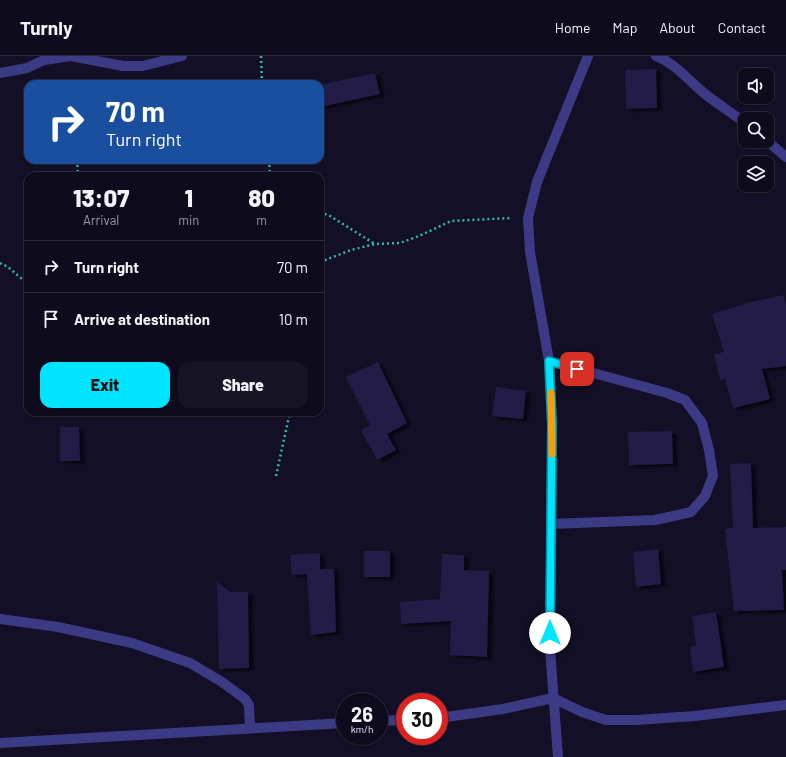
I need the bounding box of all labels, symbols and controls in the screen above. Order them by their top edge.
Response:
text: Turnly [20,16,72,39]
text: Home [555,19,591,36]
text: Map [613,19,637,36]
text: About [659,19,696,36]
text: Contact [718,19,766,36]
map controls [738,68,774,192]
button: sound [738,68,774,104]
text: 70 m [106,94,165,128]
icon: right [40,96,92,148]
button: search [738,112,774,148]
text: Turn right [106,128,182,150]
button: layers [738,156,774,192]
text: 13:07 [73,183,129,212]
text: 1 [184,183,193,212]
text: 80 [248,183,275,212]
text: Arrival [83,212,119,228]
text: min [178,212,199,228]
text: m [256,212,267,228]
icon: right [40,256,62,278]
text: Turn right [74,258,139,276]
text: 70 m [277,258,308,276]
icon: arrive [40,308,62,330]
text: Arrive at destination [74,310,210,328]
text: 10 m [279,310,308,328]
pin [560,352,594,386]
icon: arrive [566,358,588,380]
button: Exit [40,362,170,408]
button: Share [178,362,308,408]
position arrow [529,612,571,654]
speed limit sign: 30 [396,693,448,745]
text: 26 [351,702,373,726]
text: km/h [351,723,373,735]

